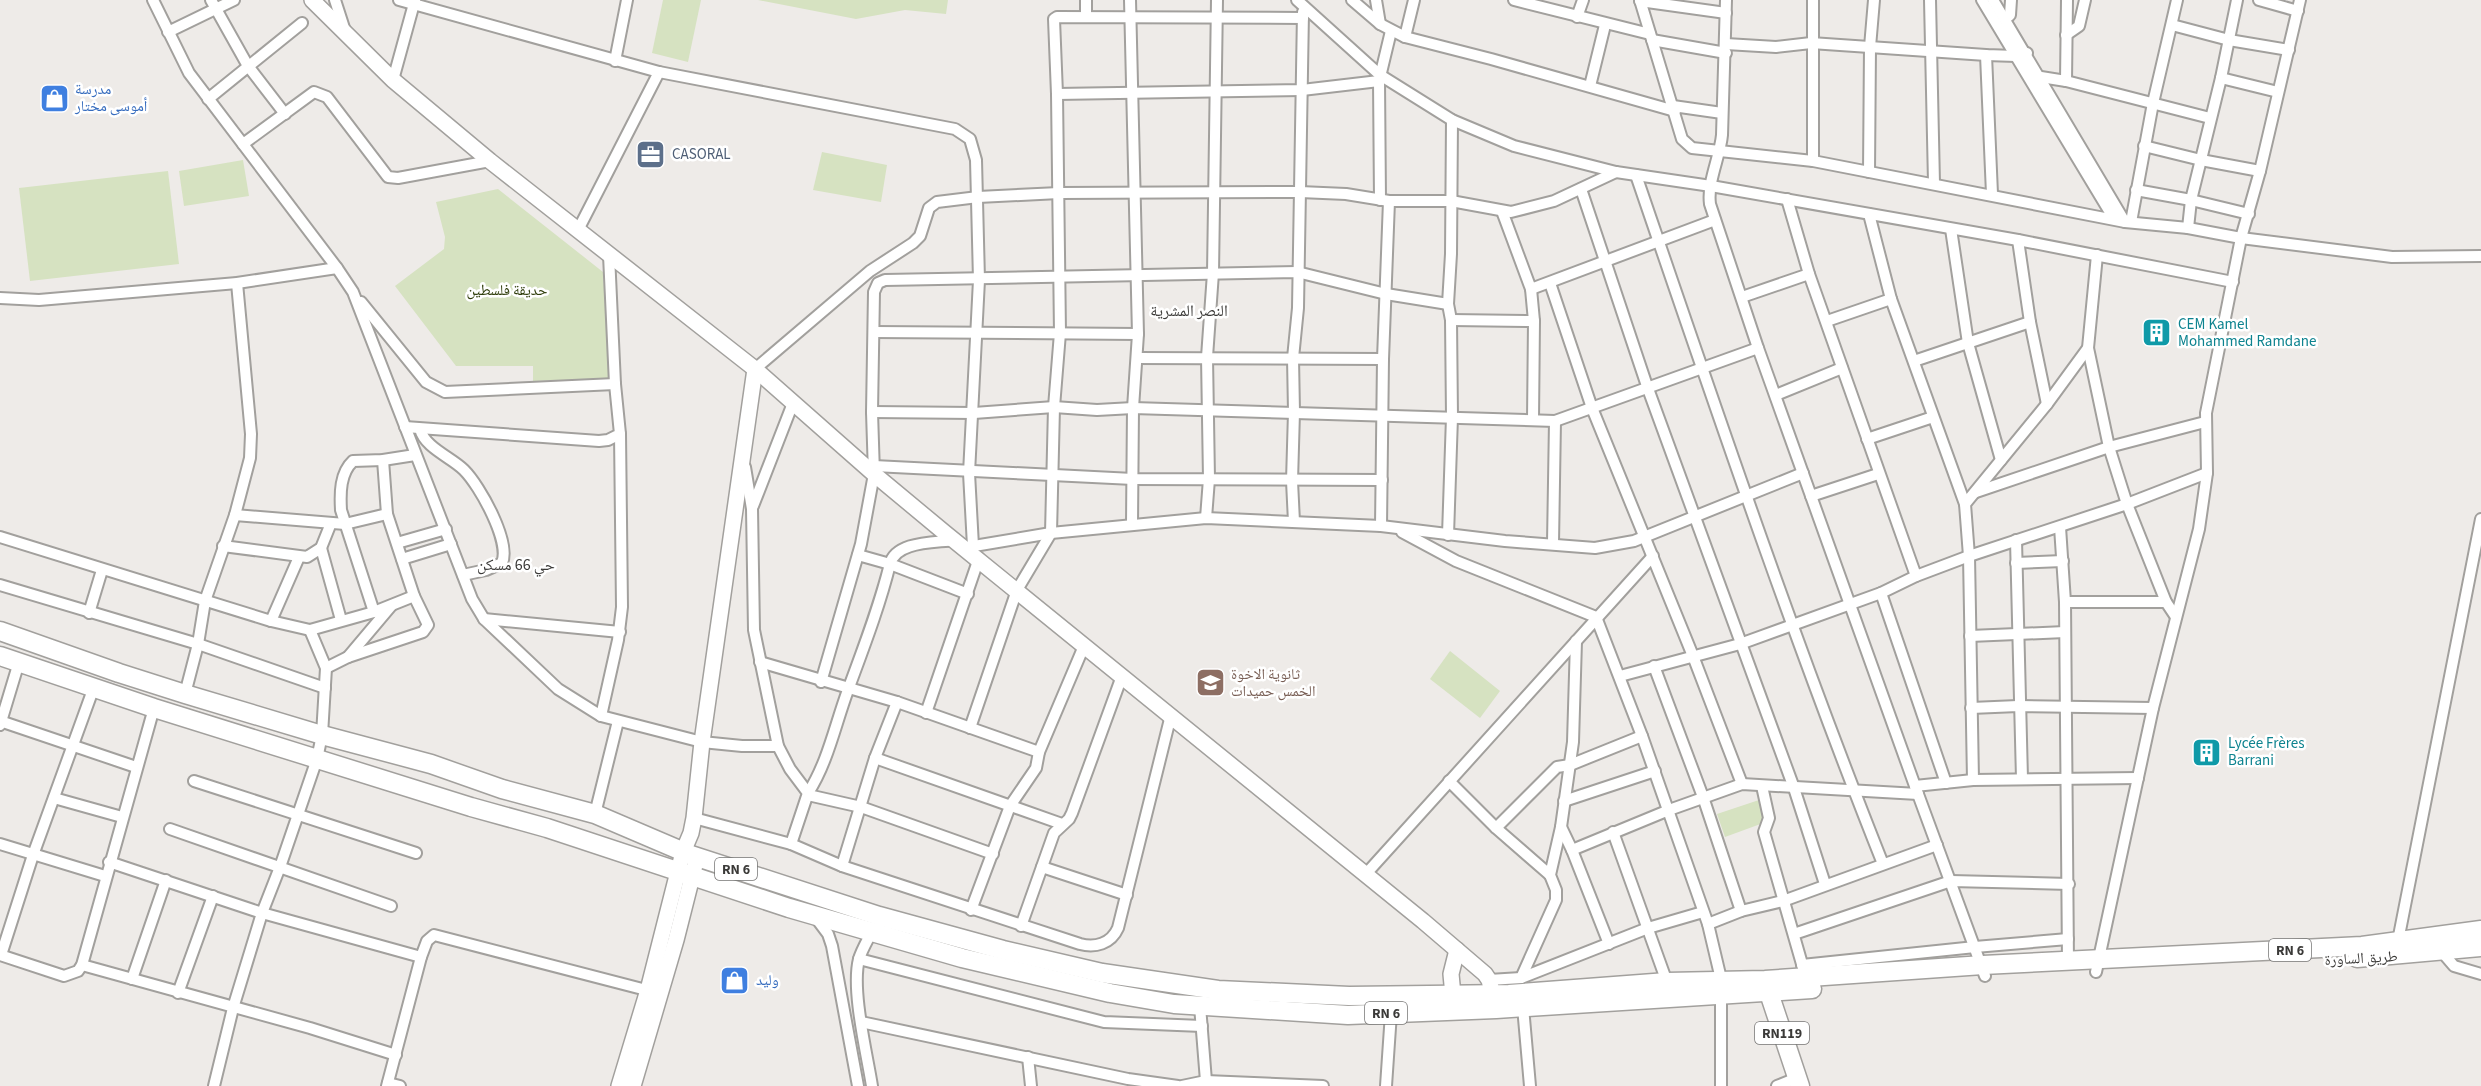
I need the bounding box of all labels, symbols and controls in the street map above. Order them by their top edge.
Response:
place label: مدرسة أموسى مختار [74,79,148,117]
shop icon: مدرسة أموسى مختار [38,82,70,114]
office icon: CASORAL [635,138,667,170]
place label: CASORAL [672,144,731,165]
park label: حديقة فلسطين [467,280,548,301]
district label: النصر المشرية [1150,300,1228,322]
place label: CEM Kamel Mohammed Ramdane [2178,314,2316,352]
building icon: CEM Kamel Mohammed Ramdane [2141,317,2173,349]
district label: حي 66 مسكن [477,554,555,577]
place label: ثانوية الاخوة الخمس حميدات [1231,664,1316,702]
school or university icon: ثانوية الاخوة الخمس حميدات [1194,667,1226,699]
place label: Lycée Frères Barrani [2228,733,2305,771]
building icon: Lycée Frères Barrani [2191,736,2223,768]
road number: RN 6 [715,858,757,880]
road number: RN 6 [2269,939,2311,961]
street label: طريق الساورة [2324,946,2398,971]
shop icon: وليد [719,964,751,996]
place label: وليد [756,970,779,991]
road number: RN 6 [1365,1002,1407,1024]
road number: RN119 [1755,1022,1809,1044]

